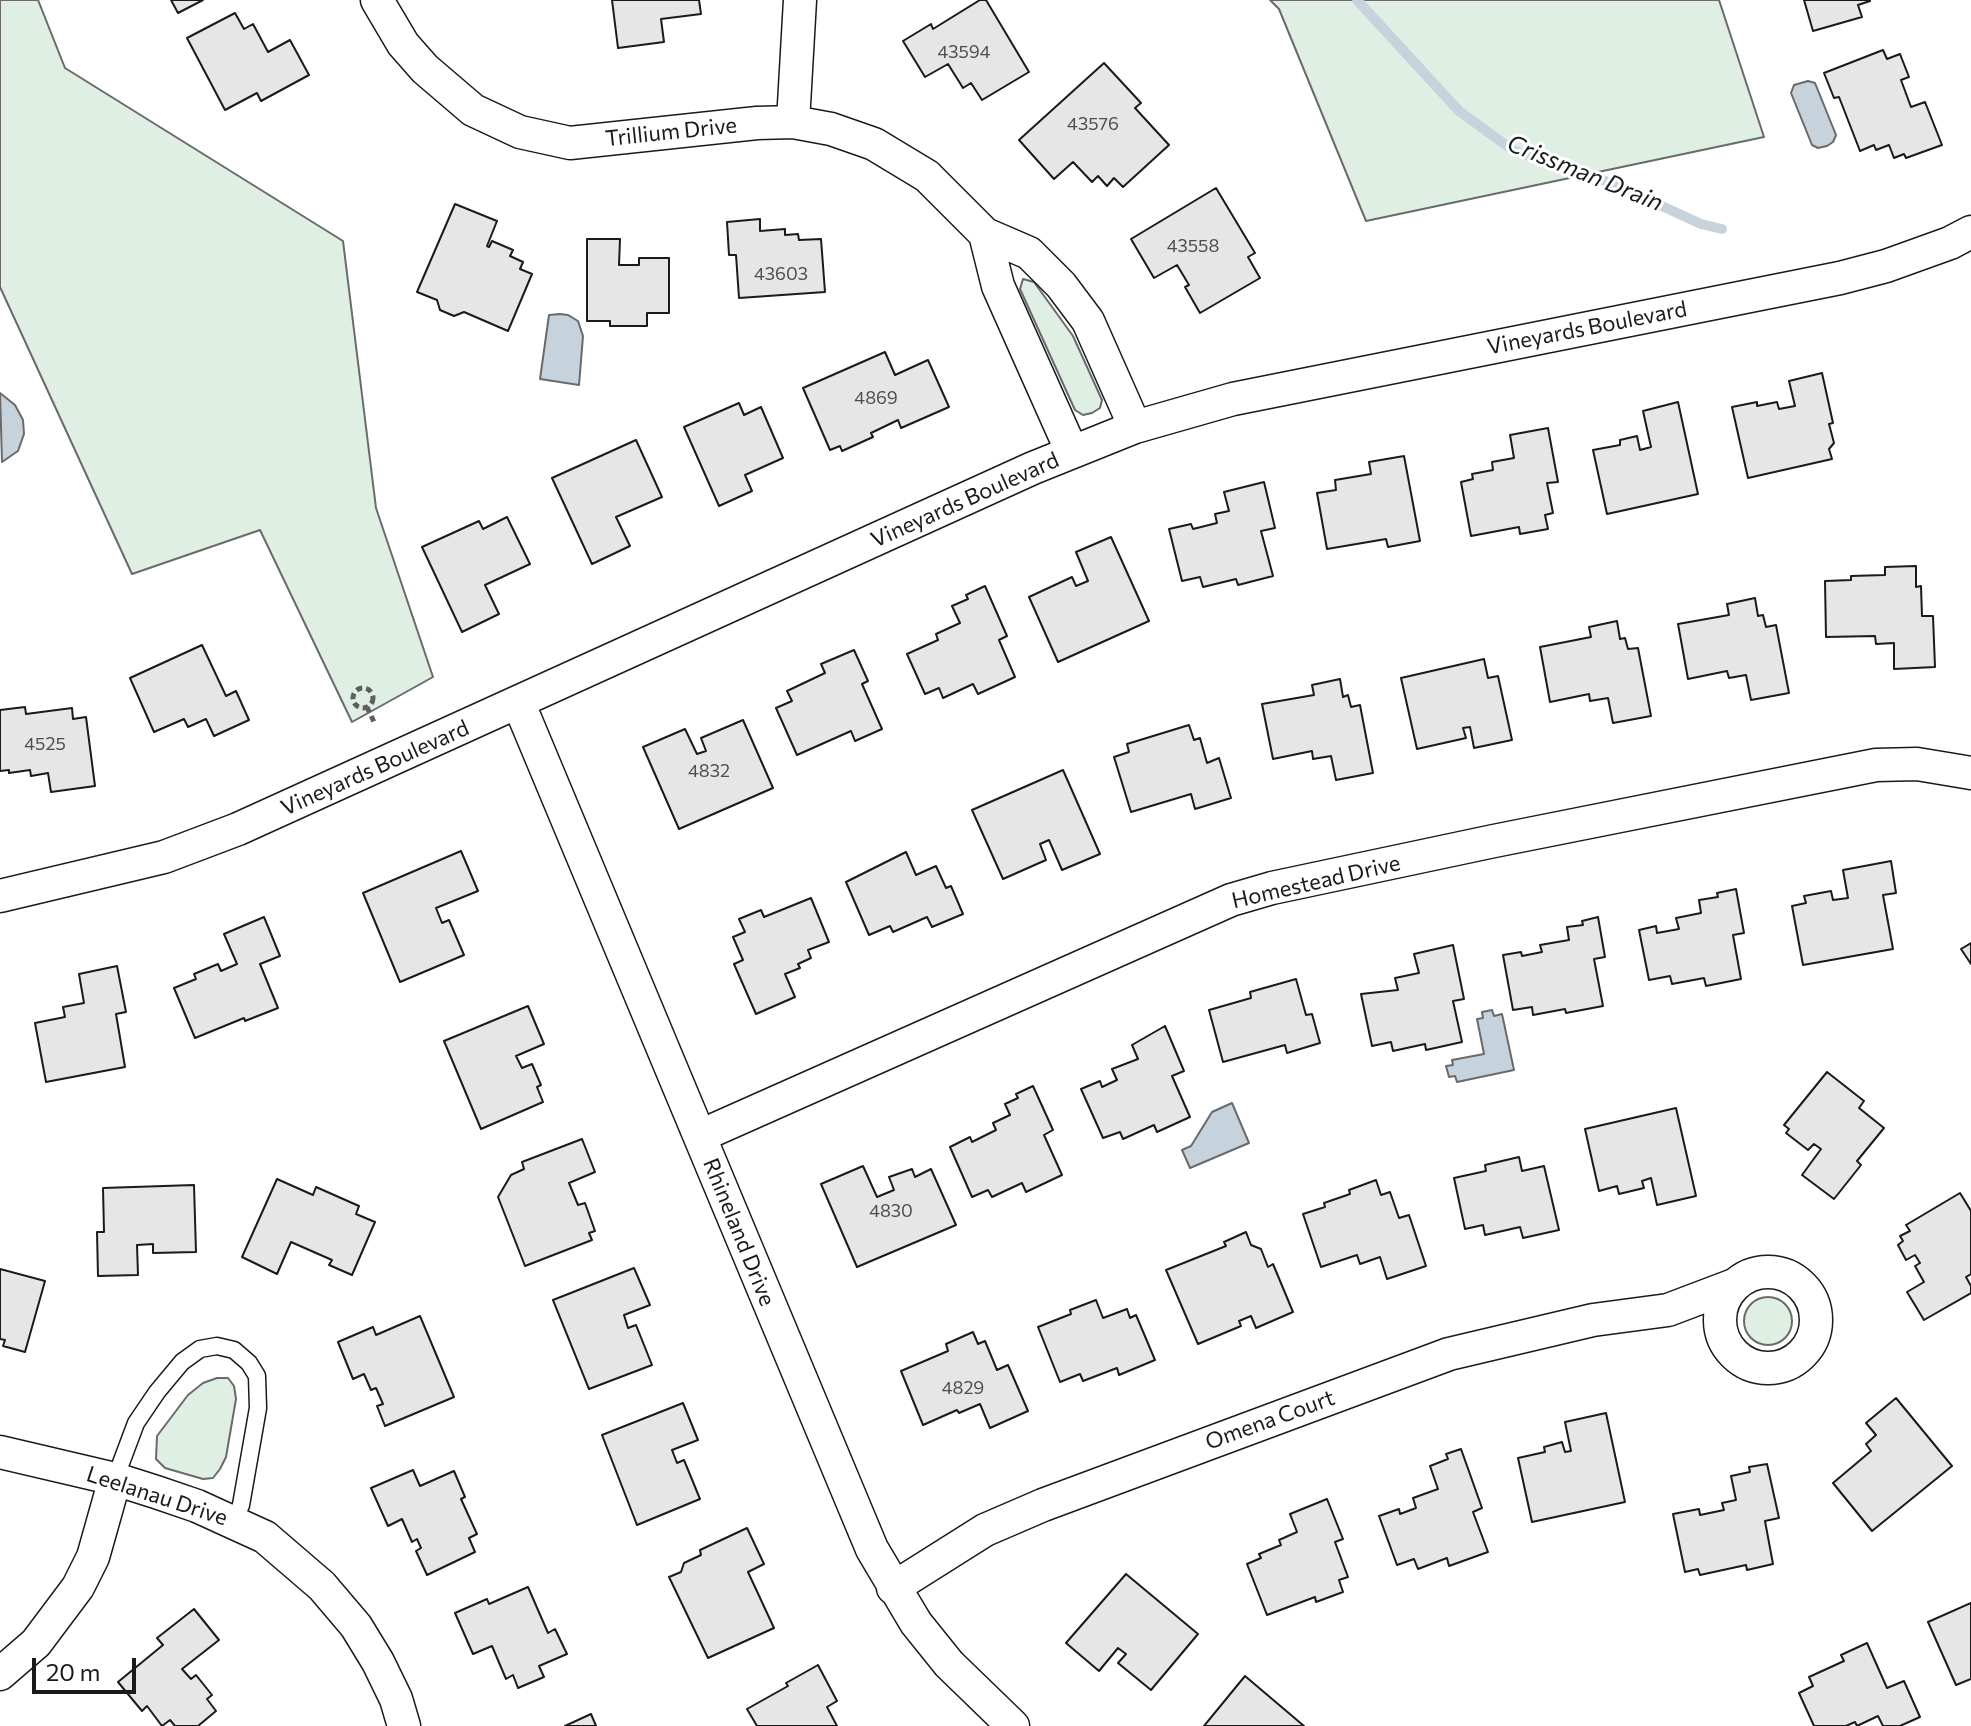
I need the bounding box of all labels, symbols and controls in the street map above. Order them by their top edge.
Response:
house number: 43594 [937,41,991,63]
street label: Trillium Drive [604,112,738,152]
house number: 43576 [1067,113,1119,135]
water label: Crissman Drain [1503,129,1667,217]
house number: 43558 [1167,235,1219,257]
house number: 43603 [754,263,808,285]
street label: Vineyards Boulevard [1485,296,1689,360]
house number: 4869 [854,387,898,409]
street label: Vineyards Boulevard [867,447,1063,553]
street label: Vineyards Boulevard [277,715,473,821]
house number: 4525 [24,733,66,755]
house number: 4832 [688,760,730,782]
street label: Homestead Drive [1229,850,1403,914]
street label: Rhineland Drive [697,1154,781,1310]
house number: 4830 [869,1200,913,1222]
house number: 4829 [942,1377,984,1399]
street label: Omena Court [1202,1384,1338,1456]
street label: Leelanau Drive [83,1461,231,1531]
scale bar [36,1642,140,1692]
text: 20 m [46,1657,100,1686]

